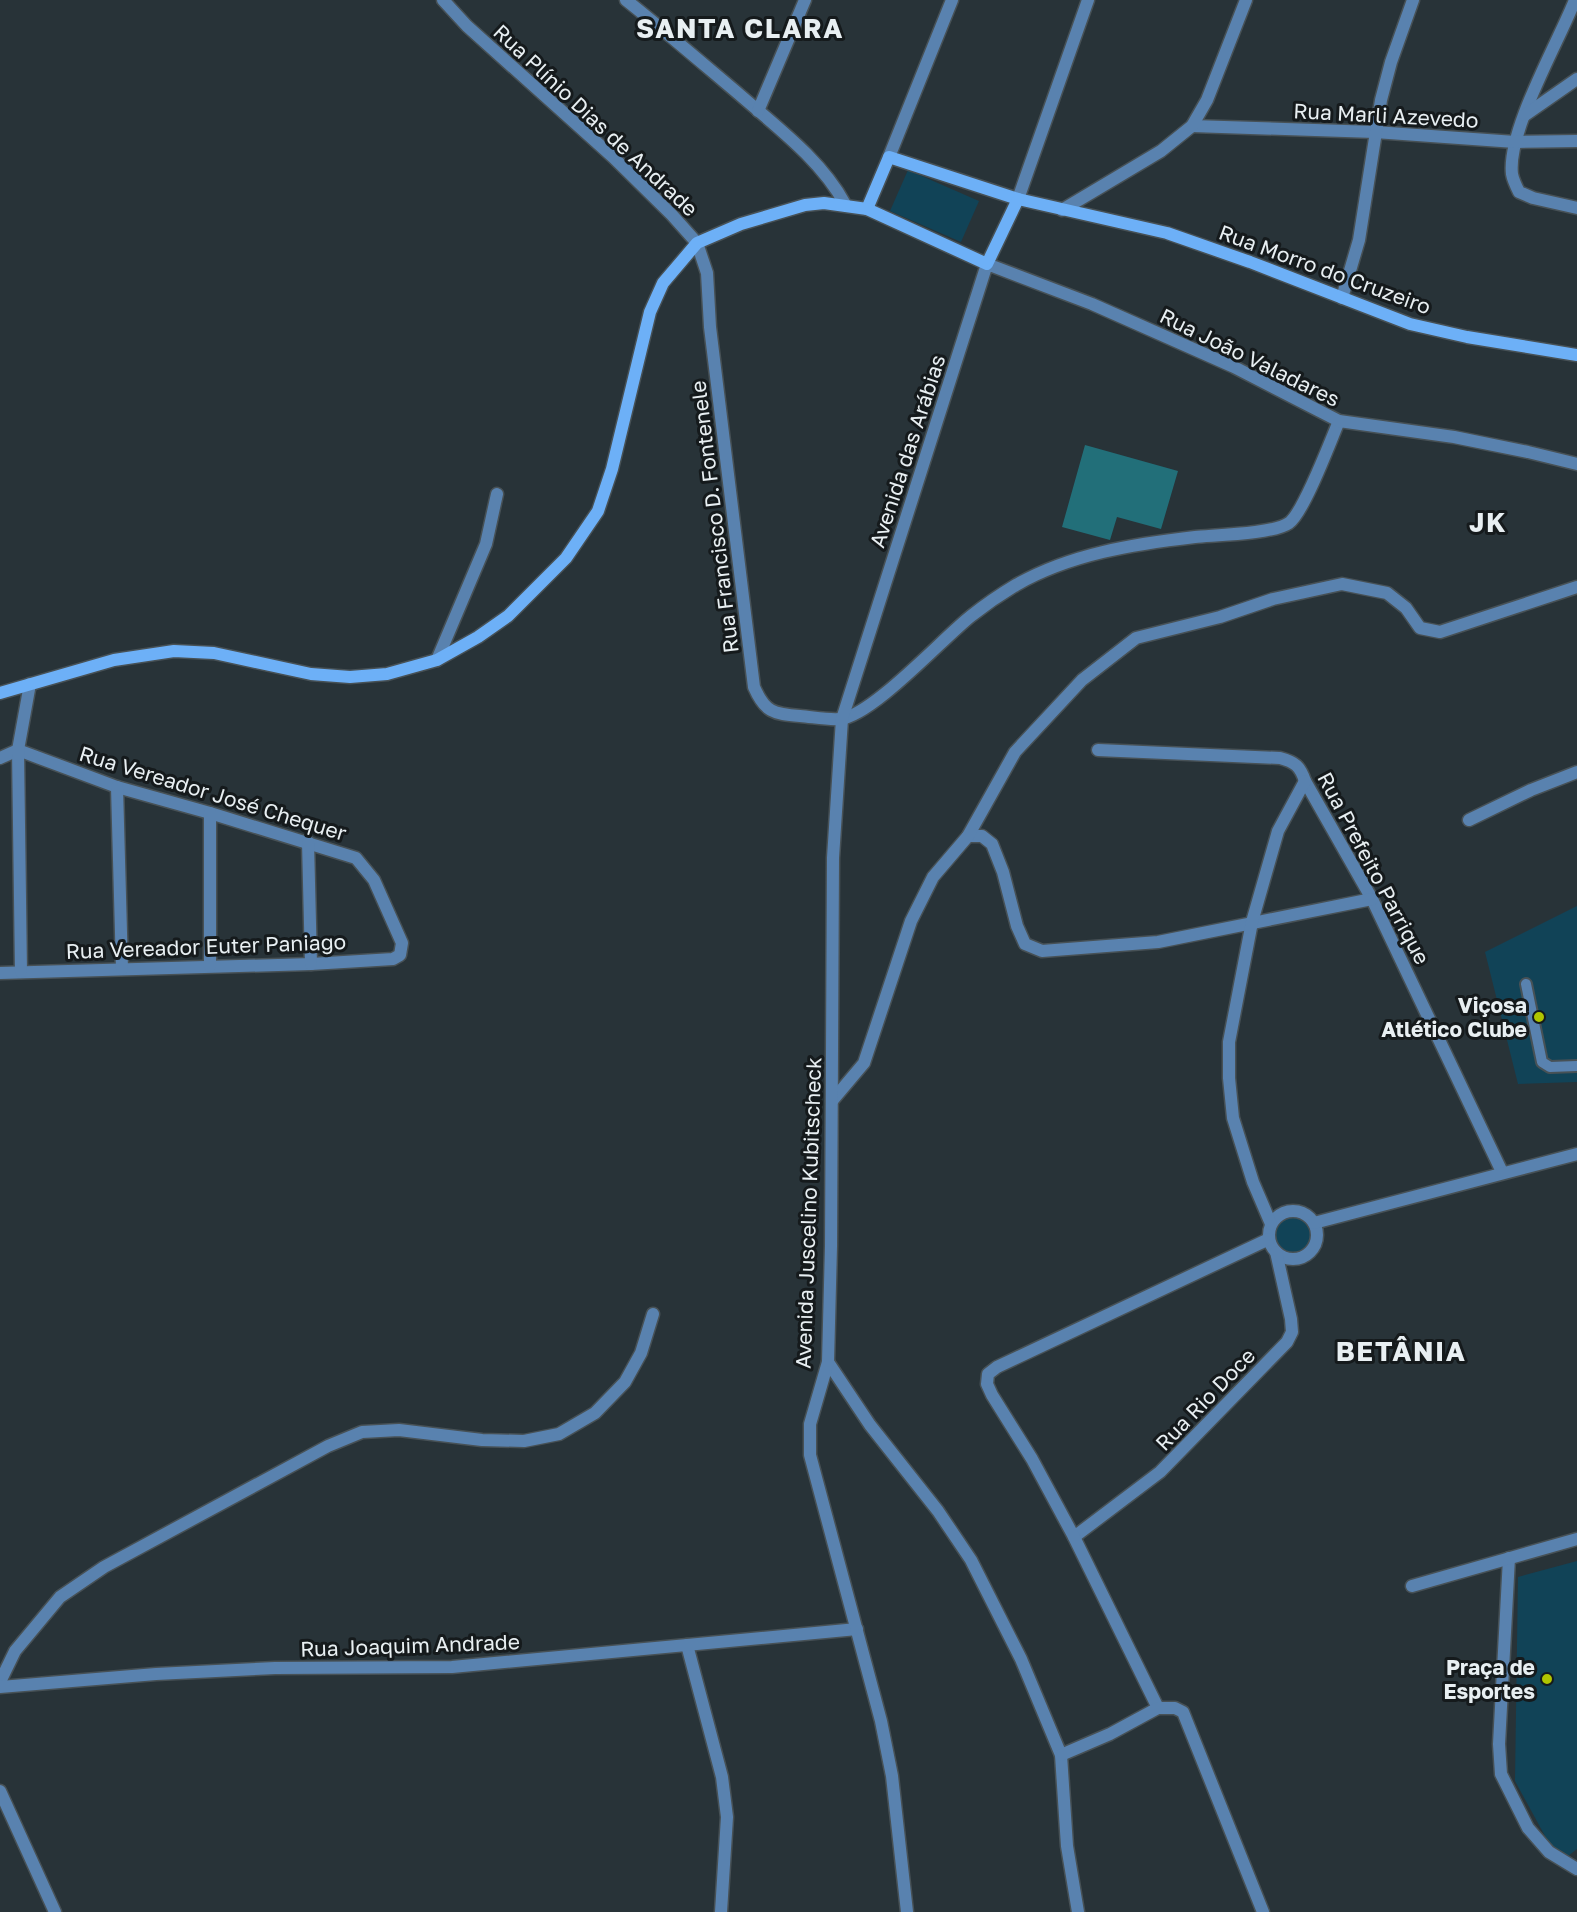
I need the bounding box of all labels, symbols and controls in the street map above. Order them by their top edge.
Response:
district label: SANTA CLARA [636,12,844,44]
street label: Rua Plínio Dias de Andrade [488,18,704,222]
street label: Rua Marli Azevedo [1293,97,1479,133]
street label: Rua Morro do Cruzeiro [1216,219,1434,319]
street label: Rua João Valadares [1156,302,1344,412]
street label: Avenida das Arábias [864,351,950,551]
street label: Rua Francisco D. Fontenele [684,379,744,655]
district label: JK [1469,506,1507,538]
street label: Rua Vereador José Chequer [76,740,350,846]
street label: Rua Prefeito Parrique [1312,767,1436,969]
street label: Rua Vereador Euter Paniago [65,928,347,964]
place label: Viçosa Atlético Clube [1381,992,1527,1042]
marker: Viçosa Atlético Clube [1532,1010,1546,1024]
street label: Avenida Juscelino Kubitscheck [790,1057,826,1369]
district label: BETÂNIA [1336,1335,1466,1367]
street label: Rua Rio Doce [1150,1342,1260,1456]
street label: Rua Joaquim Andrade [300,1628,520,1662]
place label: Praça de Esportes [1443,1654,1535,1704]
marker: Praça de Esportes [1540,1672,1554,1686]

